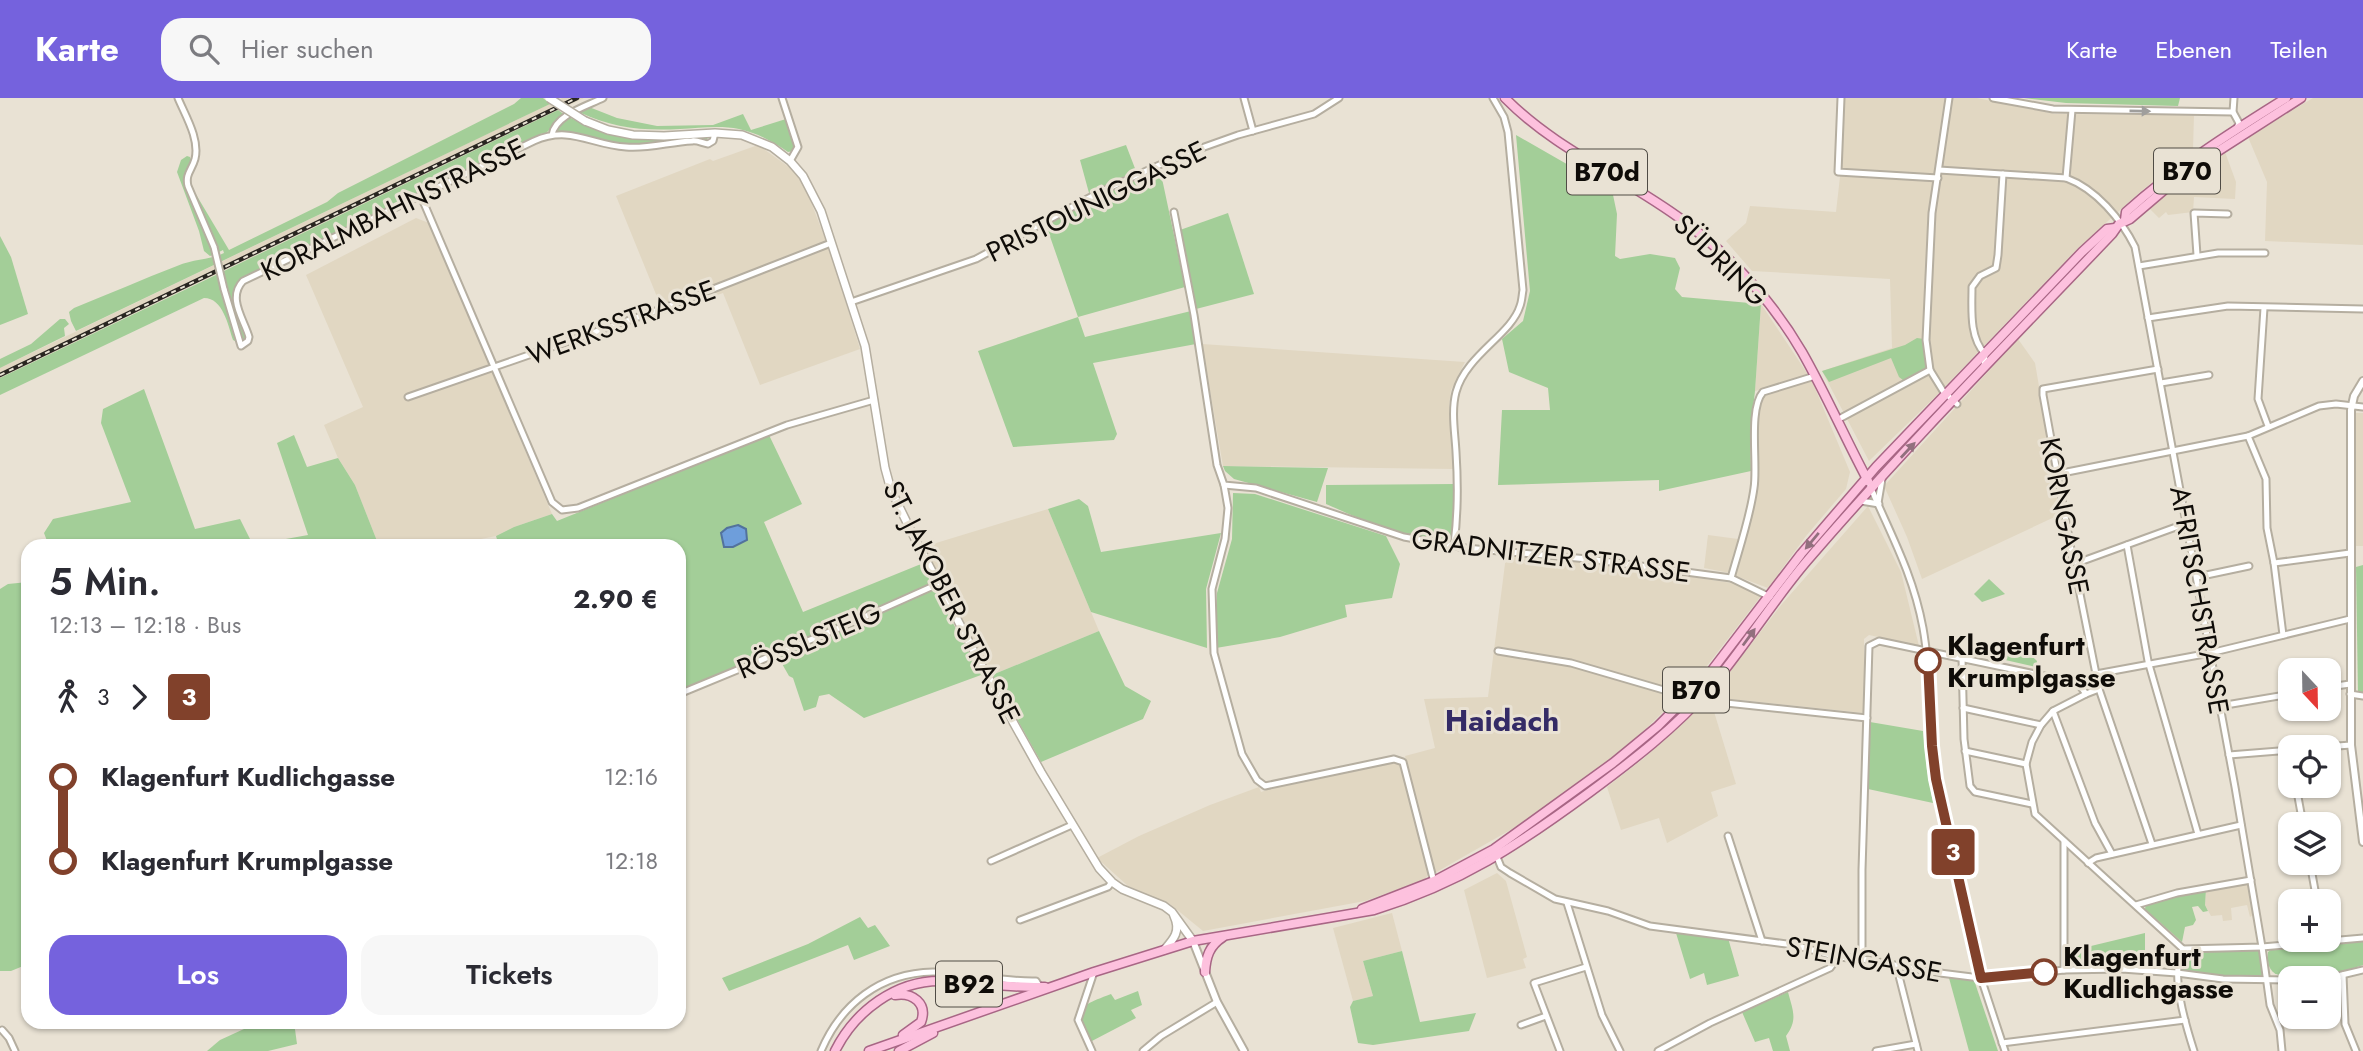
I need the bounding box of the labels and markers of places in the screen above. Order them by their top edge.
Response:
place label: Klagenfurt Krumplgasse [1947,625,2116,698]
marker: Klagenfurt Krumplgasse [1915,648,1941,674]
place label: Klagenfurt Kudlichgasse [2063,936,2234,1009]
marker: Klagenfurt Kudlichgasse [2031,959,2057,985]

